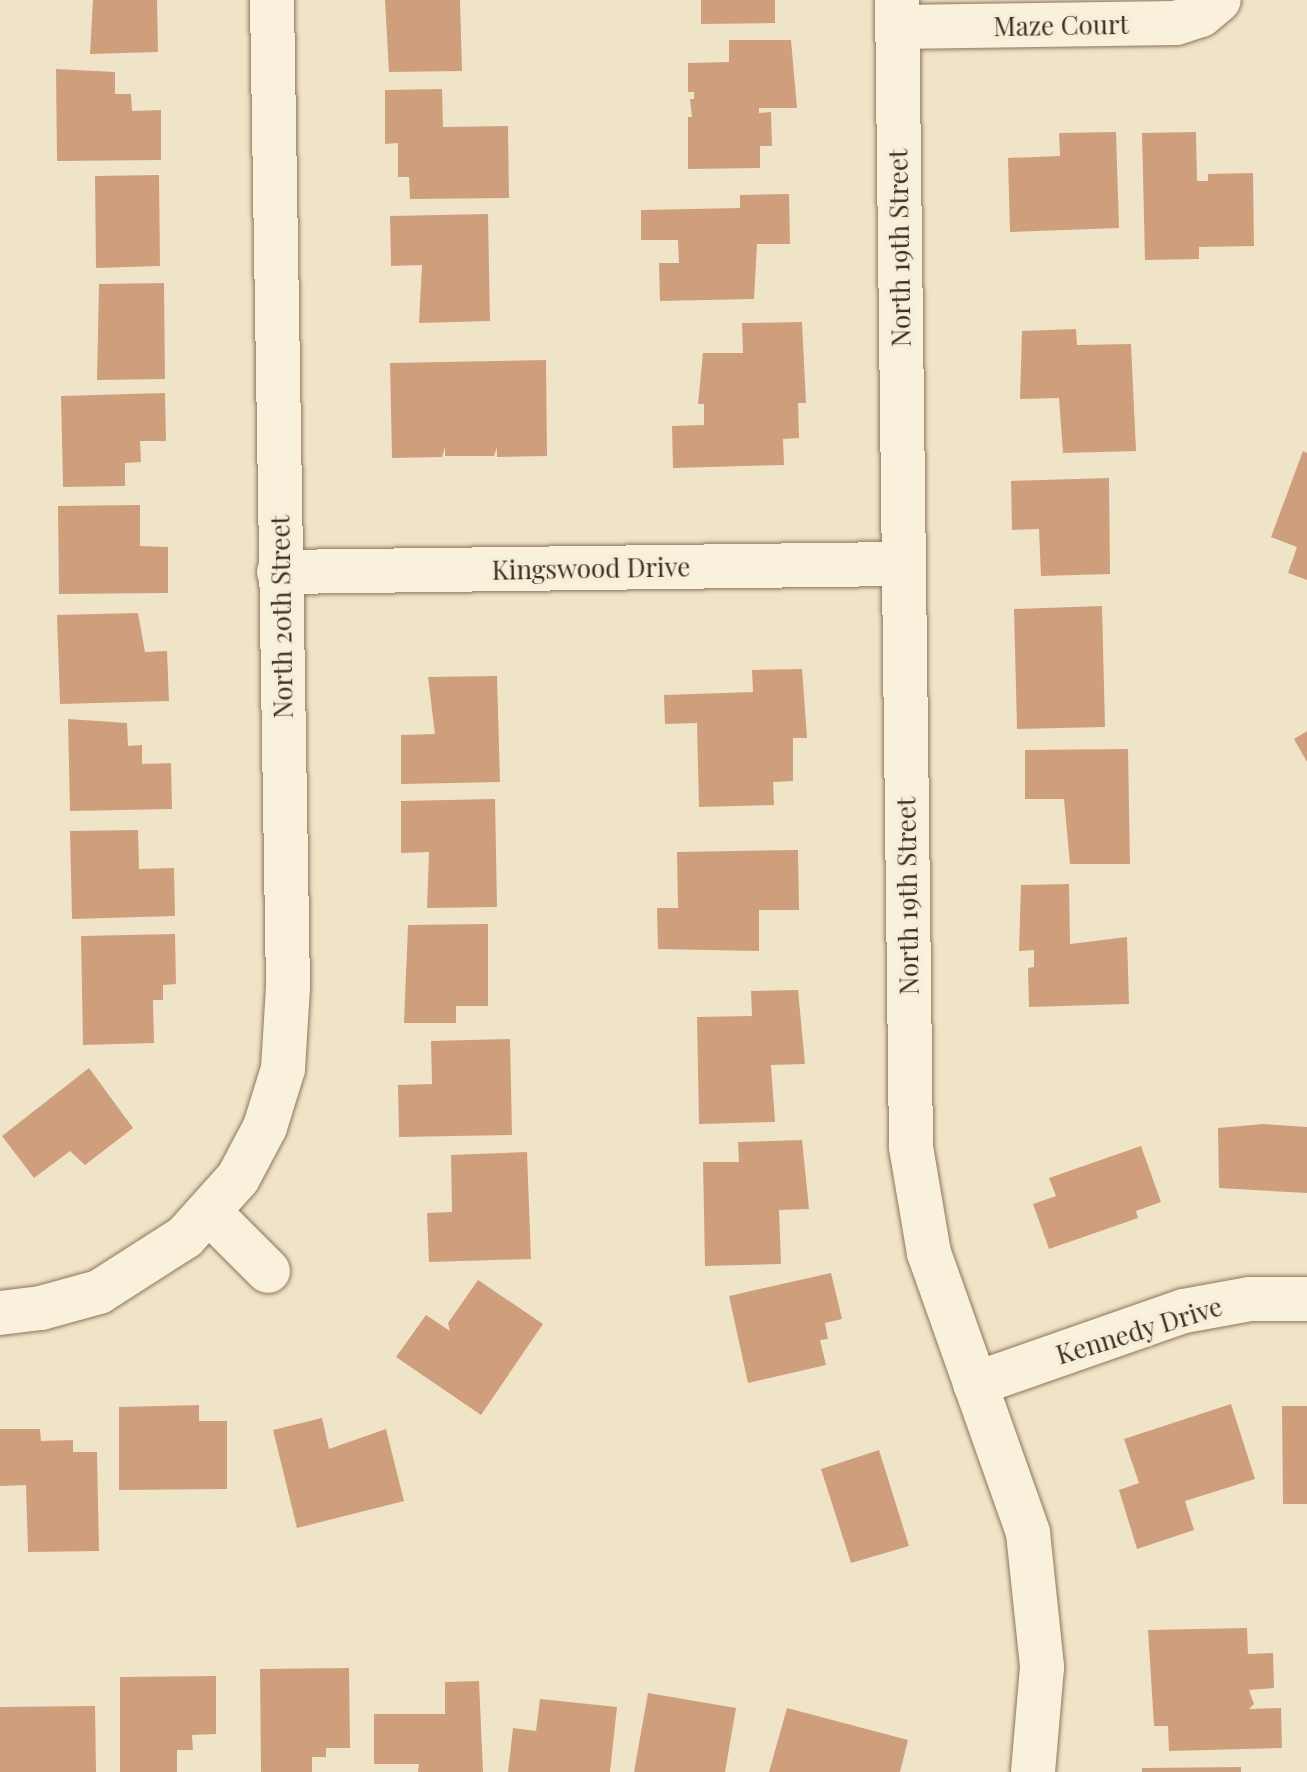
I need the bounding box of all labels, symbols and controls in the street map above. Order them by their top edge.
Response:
street label: Maze Court [993,8,1129,42]
street label: North 19th Street [882,149,916,347]
street label: North 20th Street [264,515,298,719]
street label: Kingswood Drive [491,551,691,585]
street label: North 19th Street [890,797,924,995]
street label: Kennedy Drive [1052,1290,1226,1370]

